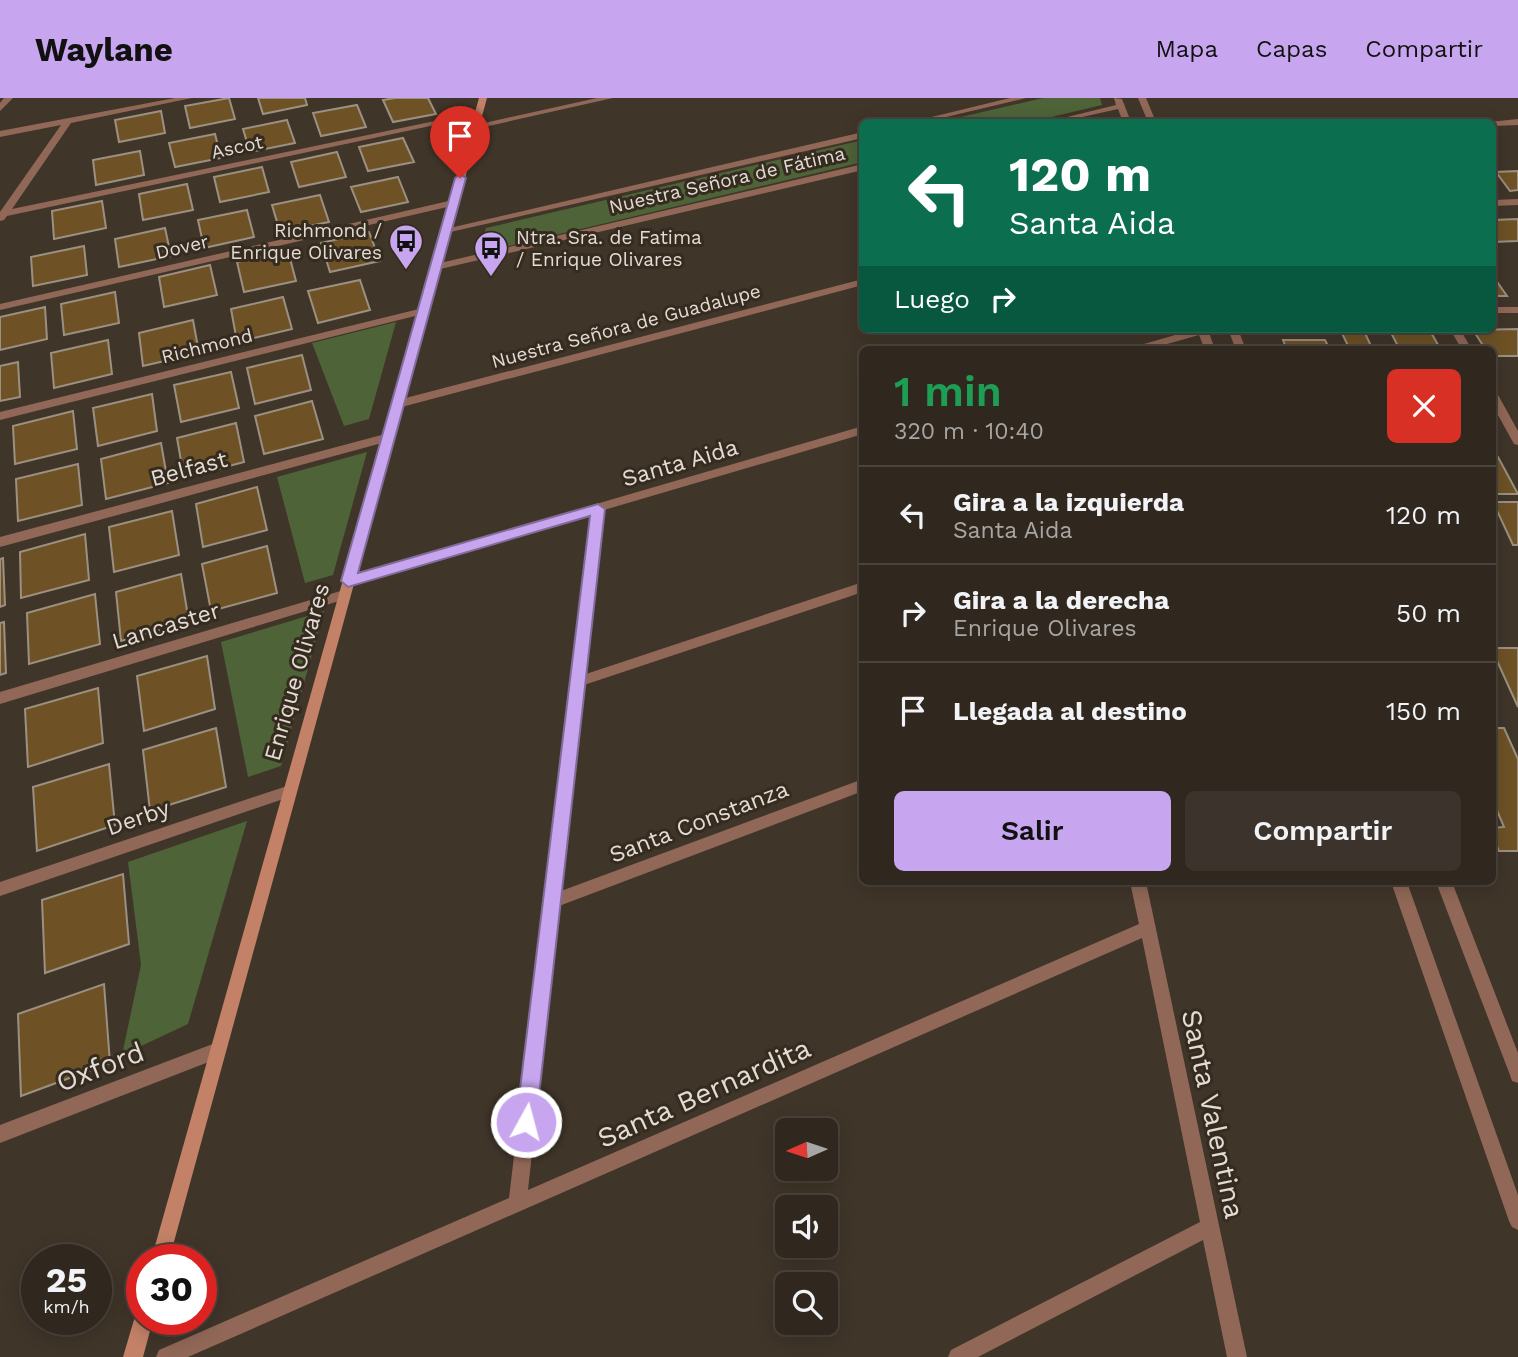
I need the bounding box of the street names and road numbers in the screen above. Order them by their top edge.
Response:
street label: Ascot [209,130,265,164]
street label: Nuestra Señora de Fátima [607,142,847,218]
street label: Dover [153,230,211,264]
street label: Nuestra Señora de Guadalupe [489,279,763,373]
street label: Richmond [159,324,255,368]
street label: Santa Aida [619,434,741,492]
street label: Belfast [148,446,231,492]
street label: Enrique Olivares [259,580,335,764]
street label: Lancaster [109,597,223,655]
street label: Santa Constanza [606,775,792,869]
street label: Derby [103,795,173,841]
street label: Santa Valentina [1175,1007,1251,1222]
street label: Santa Bernardita [592,1031,816,1155]
street label: Oxford [51,1035,149,1099]

